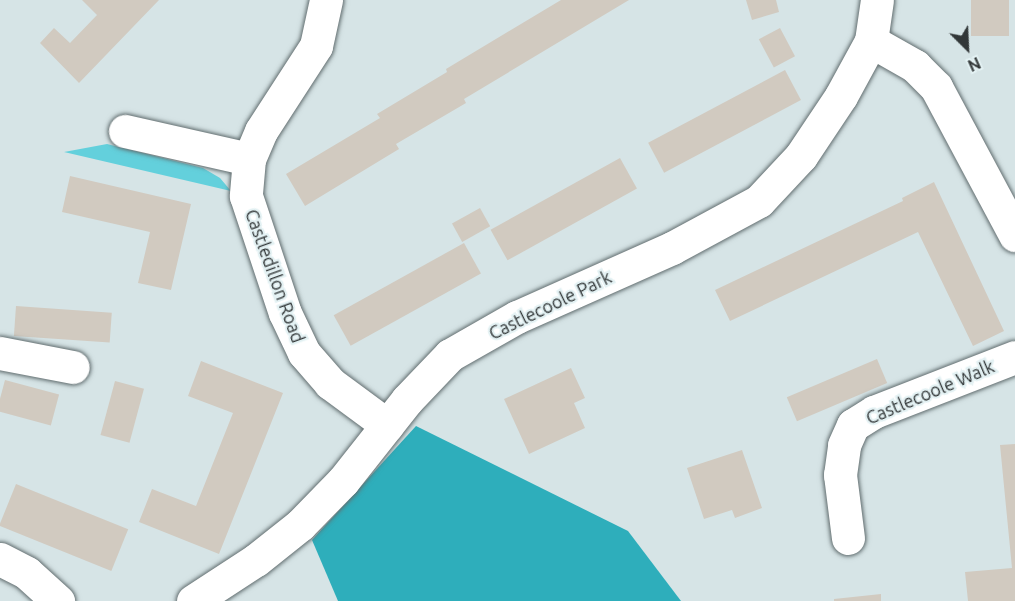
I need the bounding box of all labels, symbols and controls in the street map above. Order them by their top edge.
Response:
north arrow [937,18,997,78]
text: N [965,54,983,75]
street label: Castledillon Road [241,206,309,346]
street label: Castlecoole Park [485,266,615,344]
street label: Castlecoole Walk [863,355,997,429]

